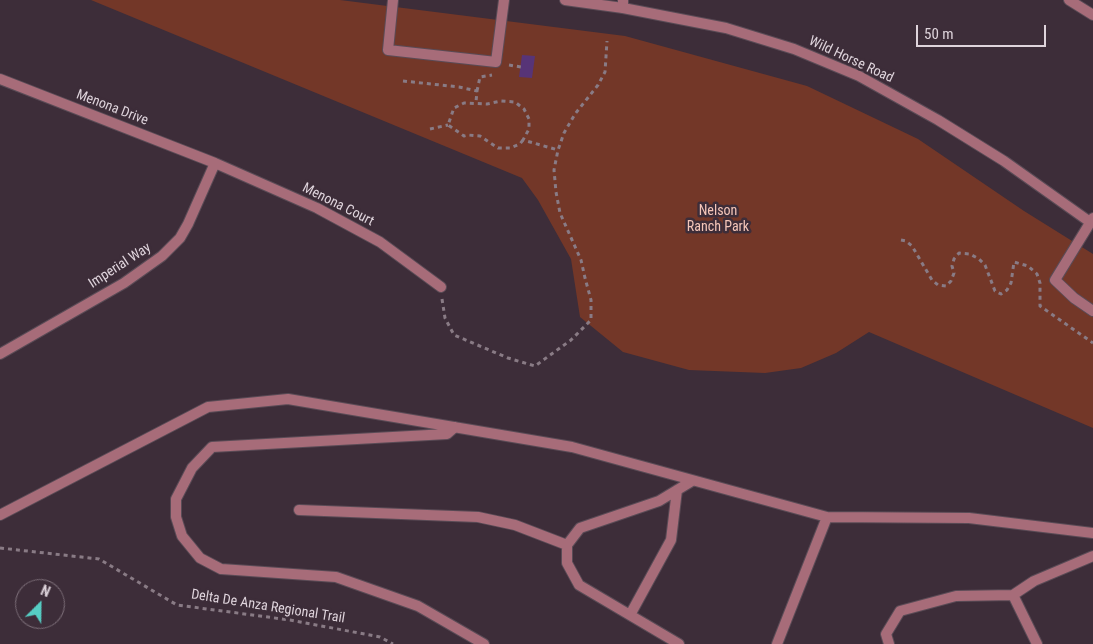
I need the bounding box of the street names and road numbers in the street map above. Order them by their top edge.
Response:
street label: Wild Horse Road [806,33,896,87]
street label: Menona Drive [74,87,150,129]
street label: Menona Court [299,180,377,230]
street label: Imperial Way [86,240,154,292]
street label: Delta De Anza Regional Trail [190,587,346,627]

